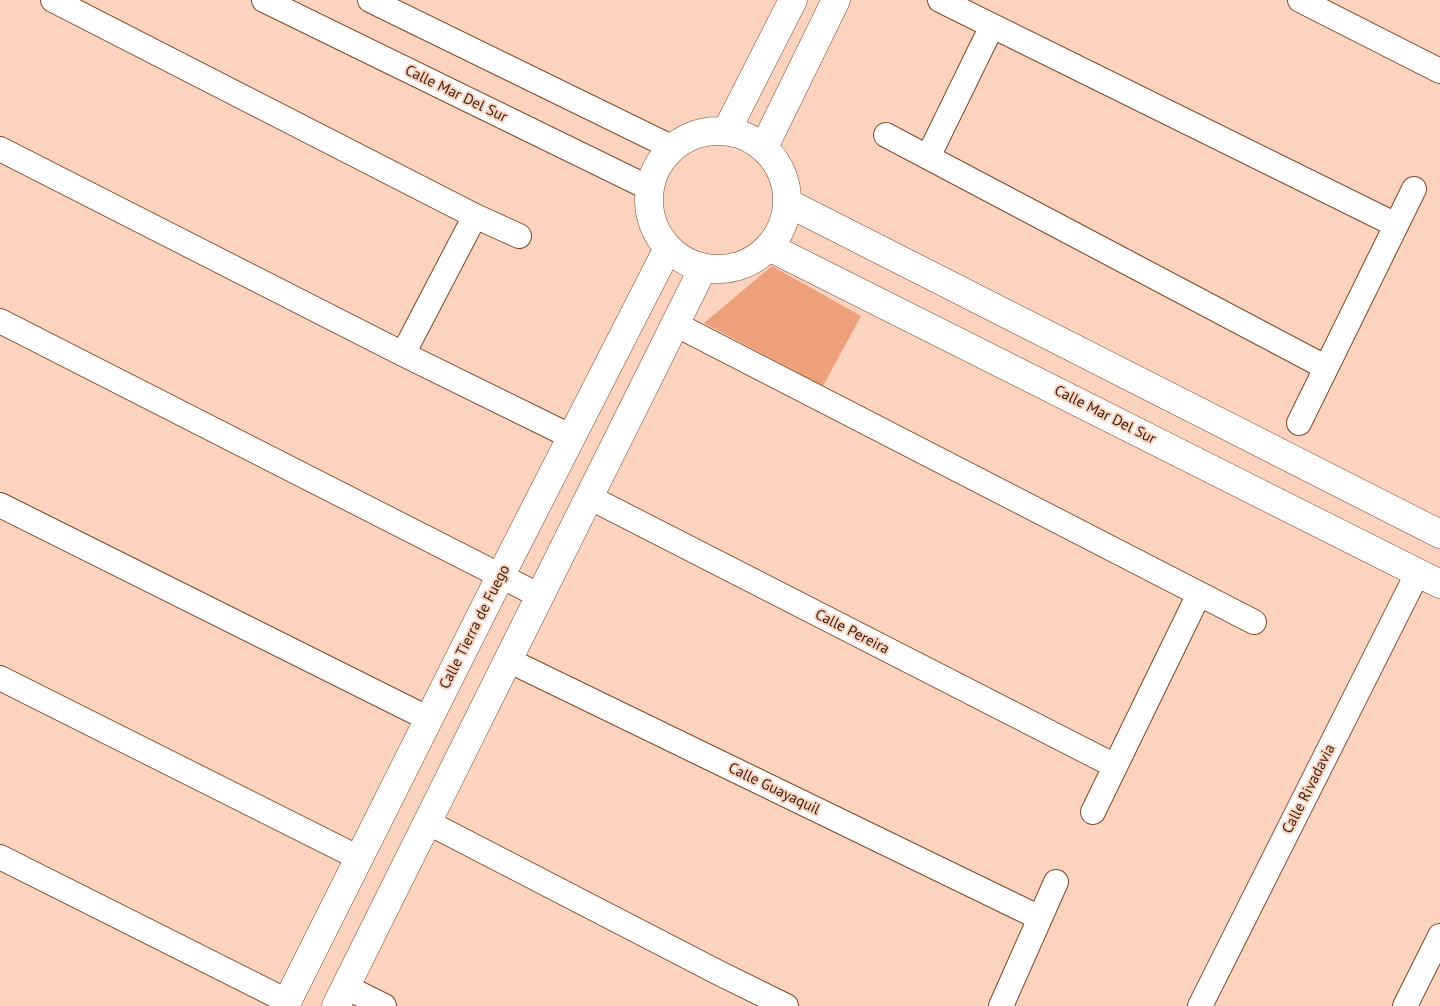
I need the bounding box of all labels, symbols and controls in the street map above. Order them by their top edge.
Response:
street label: Calle Mar Del Sur [402,61,510,127]
street label: Calle Mar Del Sur [1051,382,1159,448]
street label: Calle Tierra de Fuego [436,562,514,692]
street label: Calle Pereira [812,606,892,658]
street label: Calle Rivadavia [1279,741,1339,837]
street label: Calle Guayaquil [725,759,823,819]

